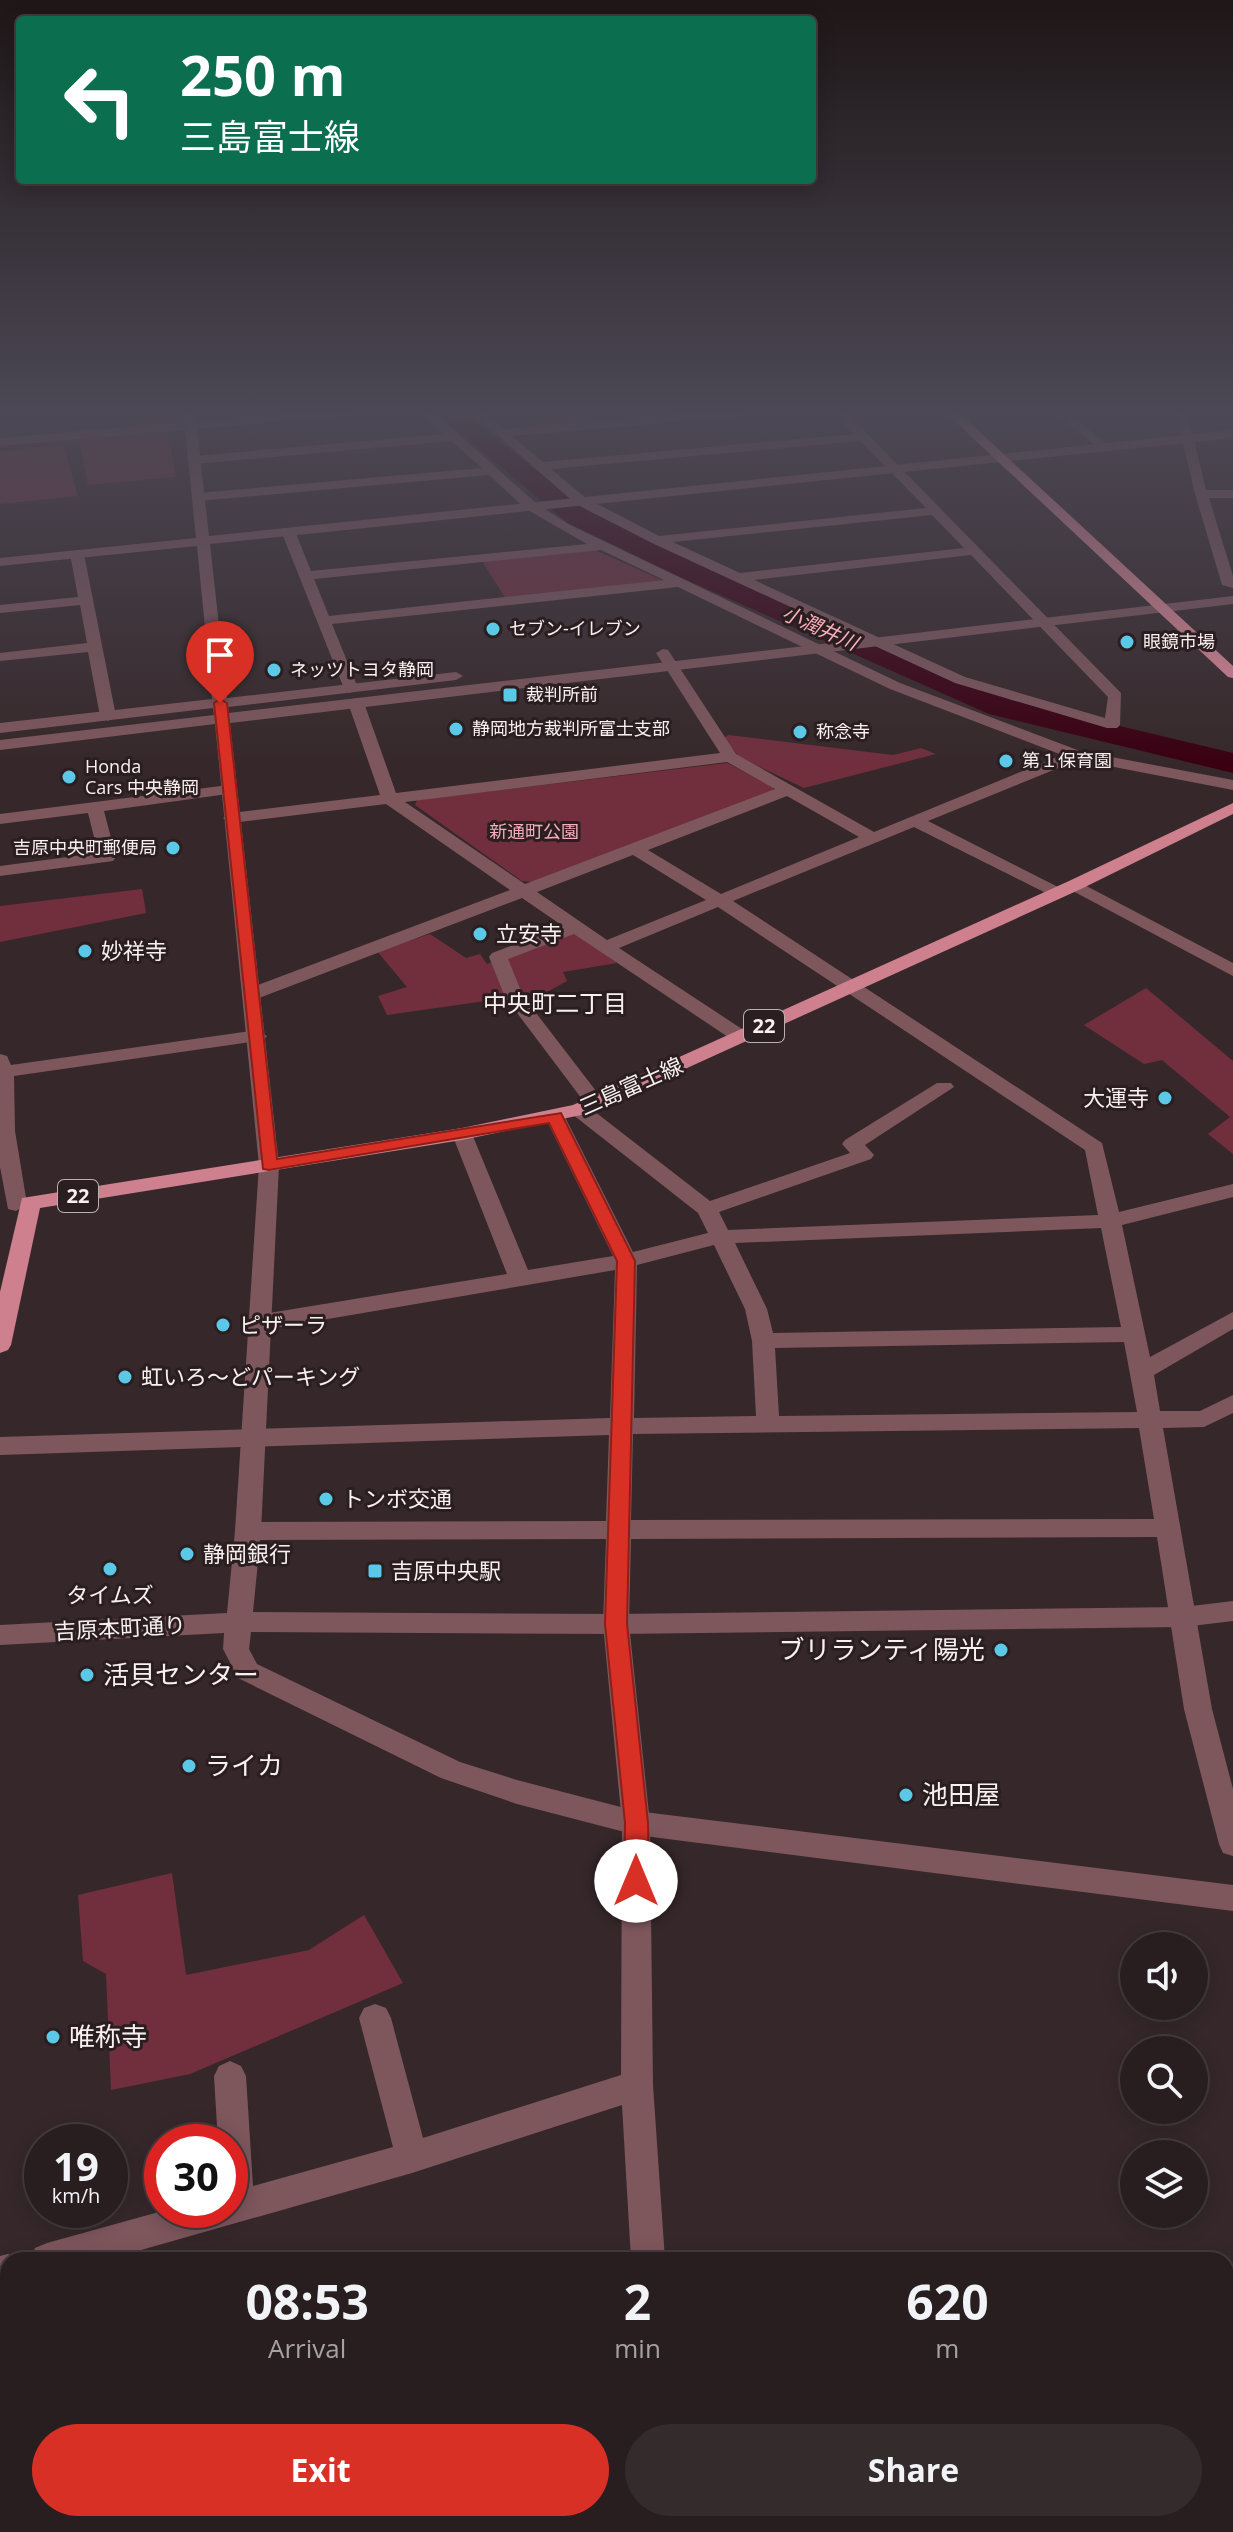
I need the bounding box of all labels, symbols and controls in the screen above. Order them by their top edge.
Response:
text: 250 m [180,36,346,112]
icon: left [48,48,152,152]
text: 三島富士線 [180,112,360,161]
water label: 小潤井川 [778,599,864,657]
place label: セブン-イレブン [509,616,641,640]
marker: セブン-イレブン [484,620,502,638]
pin [186,621,254,703]
place label: 眼鏡市場 [1143,629,1215,653]
icon: arrive [198,633,242,677]
marker: 眼鏡市場 [1118,633,1136,651]
place label: ネッツトヨタ静岡 [290,657,434,681]
marker: ネッツトヨタ静岡 [265,661,283,679]
place label: 裁判所前 [526,682,598,706]
marker: 裁判所前 [501,686,519,704]
place label: 静岡地方裁判所富士支部 [472,716,670,740]
place label: 称念寺 [816,719,870,743]
marker: 静岡地方裁判所富士支部 [447,720,465,738]
marker: 称念寺 [791,723,809,741]
place label: 第１保育園 [1022,748,1112,772]
marker: 第１保育園 [997,752,1015,770]
place label: Honda Cars 中央静岡 [85,754,199,799]
marker: Honda Cars 中央静岡 [60,768,78,786]
park label: 新通町公園 [489,819,579,843]
place label: 吉原中央町郵便局 [13,835,157,859]
marker: 吉原中央町郵便局 [164,839,182,857]
place label: 立安寺 [496,918,562,948]
marker: 立安寺 [471,925,489,943]
place label: 妙祥寺 [101,935,167,965]
marker: 妙祥寺 [76,942,94,960]
district label: 中央町二丁目 [483,986,627,1019]
road number: 22 [744,1010,784,1042]
street label: 三島富士線 [574,1049,687,1121]
place label: 大運寺 [1083,1082,1149,1112]
marker: 大運寺 [1156,1089,1174,1107]
road number: 22 [58,1180,98,1212]
place label: ピザーラ [239,1309,327,1339]
marker: ピザーラ [214,1316,232,1334]
place label: 虹いろ～どパーキング [141,1361,360,1391]
marker: 虹いろ～どパーキング [116,1368,134,1386]
place label: トンボ交通 [342,1483,452,1513]
marker: トンボ交通 [317,1490,335,1508]
place label: 静岡銀行 [203,1538,291,1568]
marker: 静岡銀行 [178,1545,196,1563]
place label: 吉原中央駅 [391,1555,501,1585]
marker: タイムズ [101,1560,119,1578]
marker: 吉原中央駅 [366,1562,384,1580]
place label: タイムズ [66,1579,154,1609]
street label: 吉原本町通り [53,1609,187,1645]
place label: ブリランティ陽光 [779,1631,985,1667]
marker: ブリランティ陽光 [992,1641,1010,1659]
place label: 活貝センター [103,1656,259,1692]
marker: 活貝センター [78,1666,96,1684]
place label: ライカ [205,1747,283,1783]
marker: ライカ [180,1757,198,1775]
place label: 池田屋 [922,1776,1000,1812]
marker: 池田屋 [897,1786,915,1804]
position arrow [594,1839,678,1923]
map controls [1120,1932,1208,2228]
button: sound [1120,1932,1208,2020]
place label: 唯称寺 [69,2018,147,2054]
marker: 唯称寺 [44,2028,62,2046]
button: search [1120,2036,1208,2124]
speed limit sign: 30 [144,2124,248,2228]
text: 19 [53,2138,99,2193]
button: layers [1120,2140,1208,2228]
text: km/h [52,2182,100,2209]
text: 08:53 [245,2269,369,2334]
text: 2 [624,2269,651,2334]
text: 620 [906,2269,989,2334]
text: Arrival [268,2330,346,2366]
text: min [614,2330,661,2366]
text: m [935,2330,959,2366]
button: Exit [32,2424,609,2516]
button: Share [625,2424,1202,2516]

